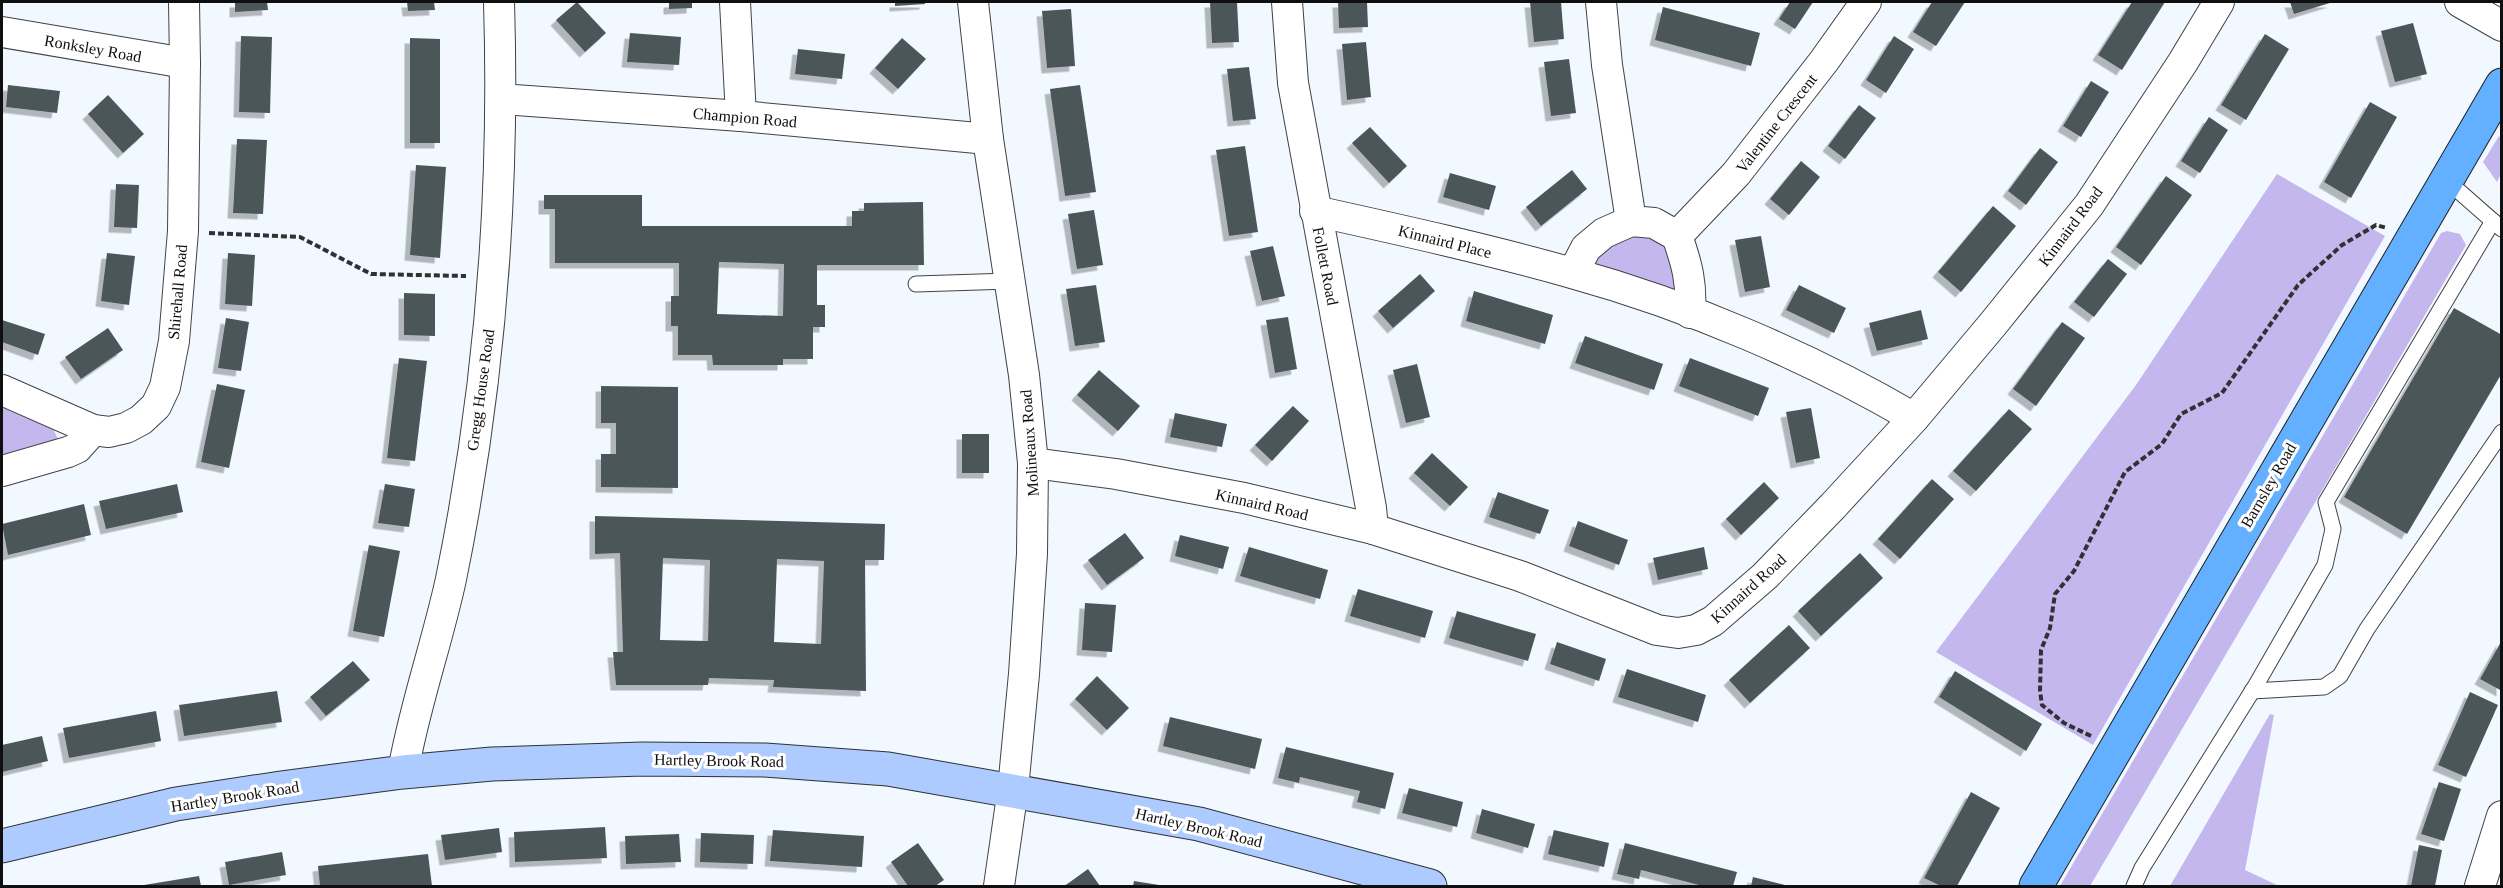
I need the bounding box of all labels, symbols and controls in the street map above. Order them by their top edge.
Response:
street label: Ronksley Road [43,32,143,66]
street label: Valentine Crescent [1733,70,1820,176]
street label: Champion Road [692,104,798,132]
street label: Kinnaird Road [2035,183,2106,269]
street label: Kinnaird Place [1396,222,1493,261]
street label: Follett Road [1310,225,1341,307]
street label: Shirehall Road [165,244,190,340]
street label: Gregg House Road [464,328,498,452]
street label: Molineaux Road [1017,389,1042,497]
street label: Barnsley Road [2237,440,2300,531]
street label: Kinnaird Road [1214,486,1310,523]
street label: Kinnaird Road [1707,550,1789,626]
street label: Hartley Brook Road [654,751,784,771]
street label: Hartley Brook Road [170,778,301,816]
street label: Hartley Brook Road [1134,805,1264,851]

